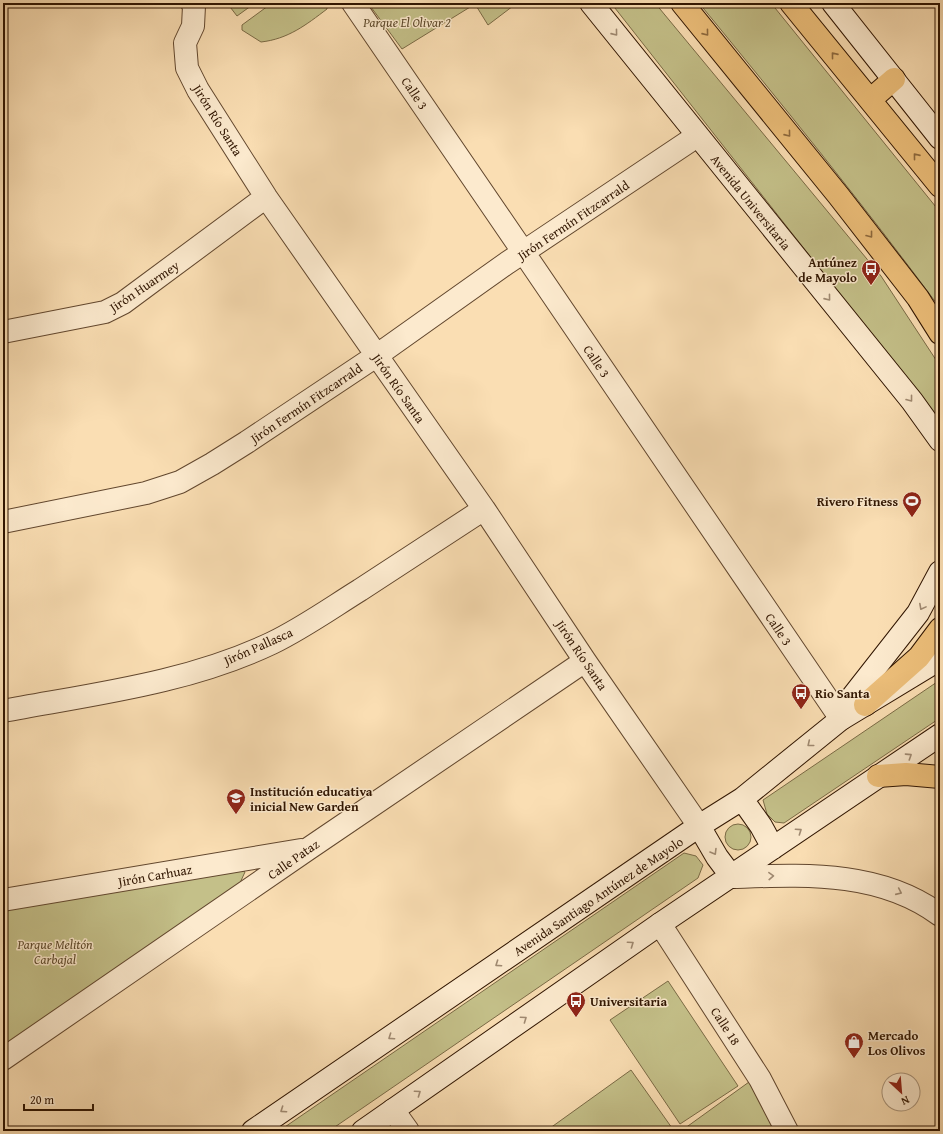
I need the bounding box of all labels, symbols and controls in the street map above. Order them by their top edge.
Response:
park label: Parque El Olivar 2 [362,13,451,32]
one-way arrow [610,29,617,36]
one-way arrow [702,29,709,36]
one-way arrow [831,52,838,59]
street label: Calle 3 [397,73,432,113]
street label: Jirón Río Santa [187,79,248,160]
one-way arrow [784,129,791,136]
street label: Avenida Universitaria [706,150,796,255]
one-way arrow [913,153,920,160]
street label: Jirón Fermín Fitzcarrald [512,176,633,266]
one-way arrow [865,231,872,238]
place label: Antúnez de Mayolo [798,253,857,287]
street label: Jirón Huarmey [104,256,183,318]
bus stop icon: Antúnez de Mayolo [860,258,882,286]
one-way arrow [824,294,831,301]
street label: Calle 3 [579,341,614,381]
street label: Jirón Río Santa [366,348,430,428]
street label: Jirón Fermín Fitzcarrald [245,359,366,449]
one-way arrow [905,395,912,402]
sports icon: Rivero Fitness [901,490,923,518]
place label: Rivero Fitness [817,492,898,511]
one-way arrow [919,603,926,610]
street label: Calle 3 [761,609,796,649]
street label: Jirón Río Santa [550,615,613,695]
street label: Jirón Pallasca [219,622,296,671]
bus stop icon: Rio Santa [790,682,812,710]
place label: Rio Santa [815,684,870,703]
one-way arrow [808,739,815,746]
one-way arrow [905,753,912,761]
place label: Institución educativa inicial New Garden [250,782,373,816]
school or university icon: Institución educativa inicial New Garden [225,787,247,815]
one-way arrow [794,829,801,836]
street label: Avenida Santiago Antúnez de Mayolo [510,832,687,961]
street label: Calle Pataz [264,835,323,884]
one-way arrow [710,848,717,855]
street label: Jirón Carhuaz [115,860,194,892]
one-way arrow [768,872,774,880]
one-way arrow [894,887,902,895]
park label: Parque Melitón Carbajal [16,935,93,969]
one-way arrow [627,941,634,949]
one-way arrow [495,959,502,967]
bus stop icon: Universitaria [565,990,587,1018]
place label: Universitaria [590,992,667,1011]
street label: Calle 18 [706,1003,745,1049]
one-way arrow [520,1017,527,1024]
place label: Mercado Los Olivos [868,1026,926,1060]
shop icon: Mercado Los Olivos [843,1031,865,1059]
one-way arrow [388,1032,395,1040]
north arrow [881,1072,921,1112]
scale bar [24,1086,93,1112]
one-way arrow [414,1090,421,1098]
text: 20 m [30,1091,54,1108]
text: N [898,1092,912,1110]
one-way arrow [281,1105,288,1112]

